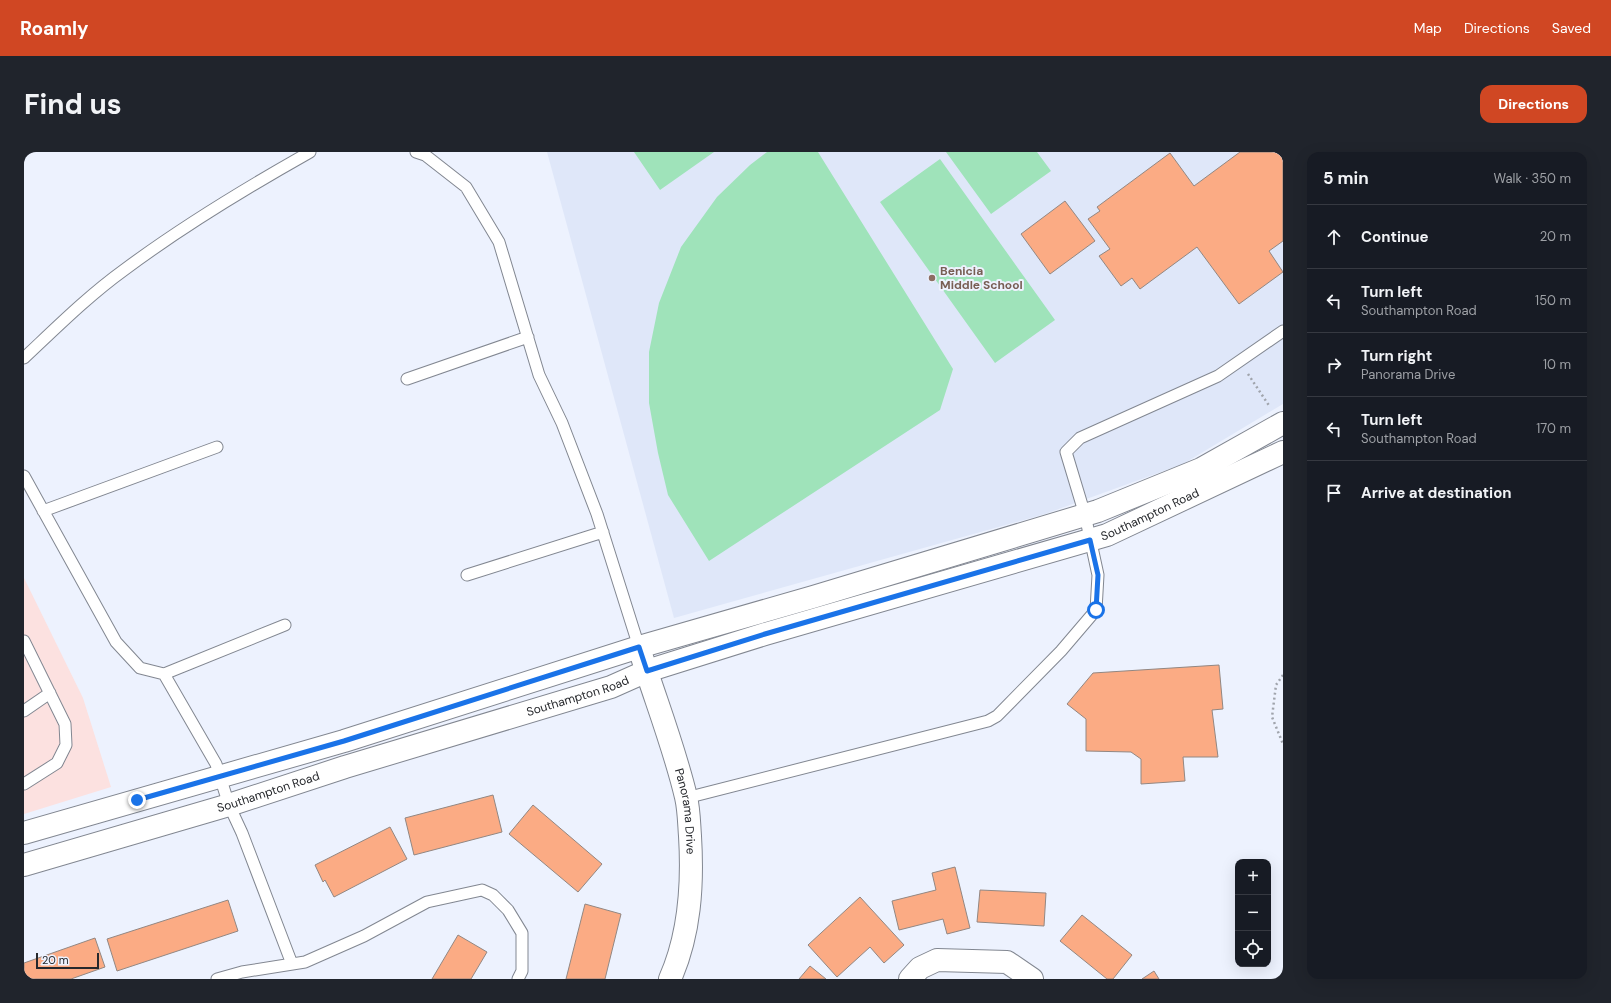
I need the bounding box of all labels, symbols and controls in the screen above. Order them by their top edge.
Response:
text: Roamly [20,16,89,41]
text: Map [1414,19,1442,37]
text: Directions [1464,19,1530,37]
text: Saved [1552,19,1591,37]
button: Directions [1480,85,1587,123]
text: Find us [24,86,122,123]
text: 5 min [1323,167,1369,189]
text: Walk · 350 m [1493,170,1571,187]
icon: ahead [1323,226,1345,248]
text: Continue [1361,227,1429,247]
text: 20 m [1540,228,1571,245]
place label: Benicia Middle School [940,263,1023,293]
marker: Benicia Middle School [927,273,937,283]
text: Turn left [1361,282,1422,302]
icon: left [1323,290,1345,312]
text: 150 m [1535,292,1571,309]
text: Southampton Road [1361,302,1477,319]
text: Turn right [1361,346,1432,366]
icon: right [1323,354,1345,376]
text: 10 m [1543,356,1571,373]
text: Panorama Drive [1361,366,1455,383]
text: Turn left [1361,410,1422,430]
icon: left [1323,418,1345,440]
text: 170 m [1536,420,1571,437]
text: Southampton Road [1361,430,1477,447]
icon: arrive [1323,482,1345,504]
text: Arrive at destination [1361,483,1512,503]
street label: Southampton Road [1099,485,1202,544]
route start [1087,601,1105,619]
street label: Southampton Road [525,672,632,720]
street label: Panorama Drive [671,766,699,855]
street label: Southampton Road [215,768,322,816]
route end [128,791,146,809]
map controls [1235,859,1271,967]
button: + [1235,859,1271,895]
button: − [1235,895,1271,931]
button: locate [1235,931,1271,967]
scale bar [36,951,99,970]
text: 20 m [42,953,68,967]

